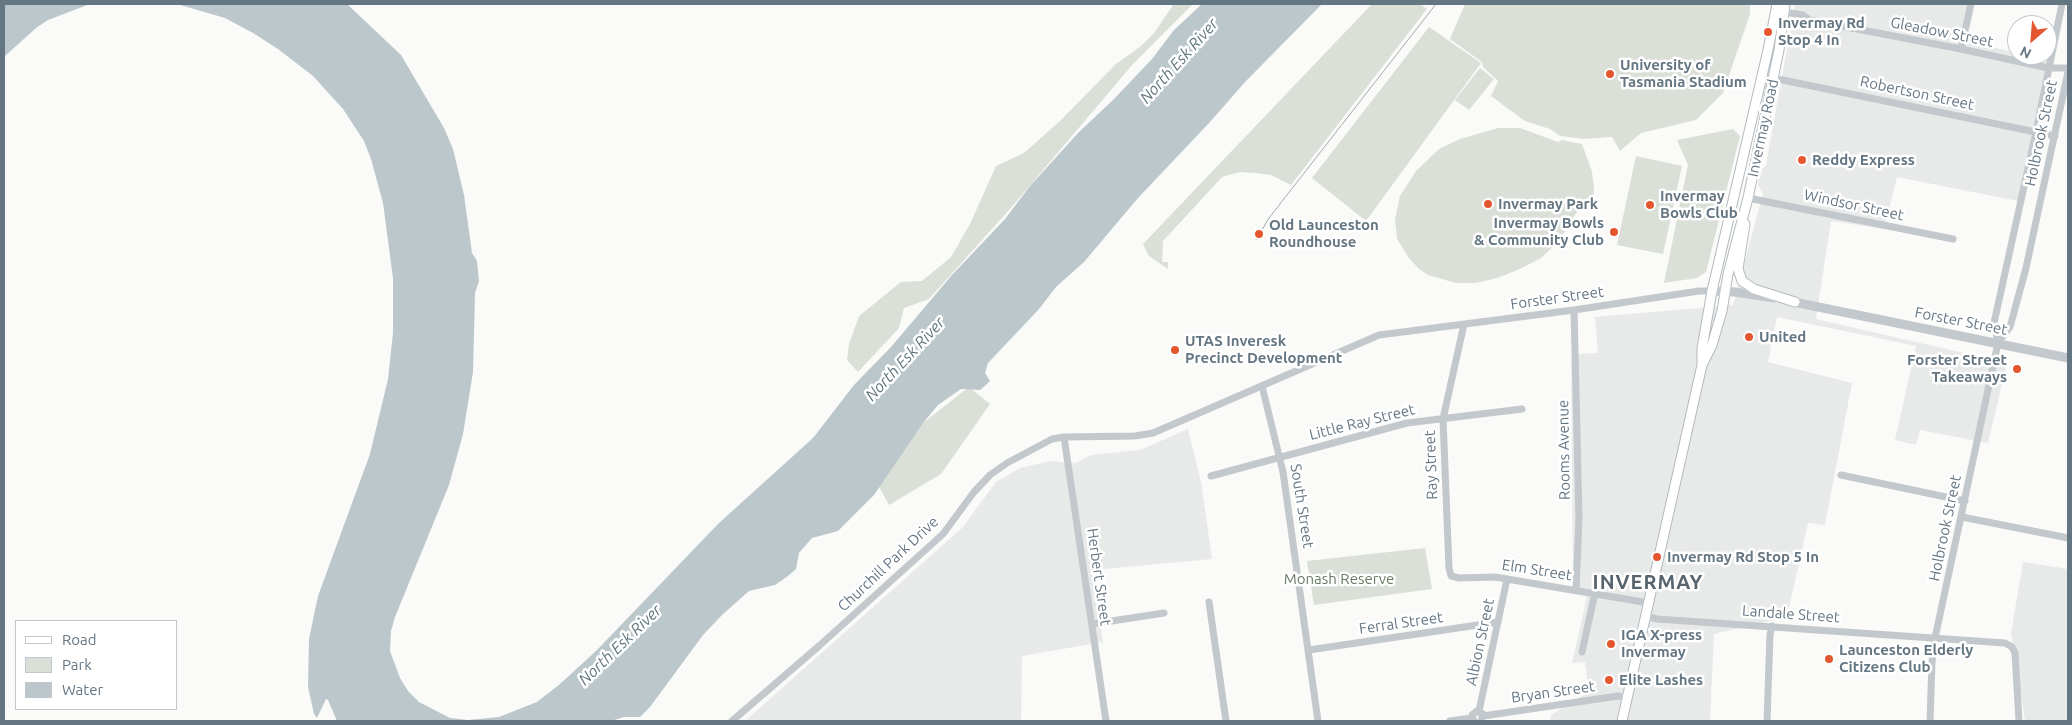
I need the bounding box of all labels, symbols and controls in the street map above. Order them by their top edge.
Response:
street label: Gleadow Street [1889,13,1995,51]
place label: Invermay Rd Stop 4 In [1778,14,1865,49]
water label: North Esk River [1136,15,1222,107]
north arrow [2007,15,2057,65]
marker: Invermay Rd Stop 4 In [1762,26,1774,38]
text: N [2017,43,2034,62]
place label: University of Tasmania Stadium [1620,56,1747,91]
marker: University of Tasmania Stadium [1604,68,1616,80]
street label: Robertson Street [1858,72,1976,114]
street label: Invermay Road [1744,77,1782,179]
street label: Holbrook Street [2021,78,2061,188]
place label: Reddy Express [1812,151,1915,169]
marker: Reddy Express [1796,154,1808,166]
street label: Windsor Street [1803,186,1905,224]
place label: Invermay Bowls Club [1660,187,1738,222]
place label: Invermay Park [1498,195,1598,213]
marker: Invermay Park [1482,198,1494,210]
marker: Invermay Bowls Club [1644,199,1656,211]
place label: Invermay Bowls & Community Club [1474,214,1604,249]
place label: Old Launceston Roundhouse [1269,216,1379,251]
marker: Invermay Bowls & Community Club [1608,226,1620,238]
marker: Old Launceston Roundhouse [1253,228,1265,240]
street label: Forster Street [1509,283,1605,313]
street label: Forster Street [1913,303,2009,339]
water label: North Esk River [861,313,949,405]
place label: United [1759,328,1806,346]
marker: United [1743,331,1755,343]
place label: UTAS Inveresk Precinct Development [1185,332,1342,367]
marker: UTAS Inveresk Precinct Development [1169,344,1181,356]
place label: Forster Street Takeaways [1907,351,2007,386]
marker: Forster Street Takeaways [2011,363,2023,375]
street label: Little Ray Street [1307,400,1417,444]
street label: Rooms Avenue [1554,400,1574,500]
street label: Ray Street [1421,430,1441,500]
street label: South Street [1286,463,1318,549]
street label: Holbrook Street [1925,473,1965,583]
street label: Churchill Park Drive [834,513,942,615]
street label: Herbert Street [1083,527,1115,627]
place label: Invermay Rd Stop 5 In [1667,548,1819,566]
marker: Invermay Rd Stop 5 In [1651,551,1663,563]
street label: Elm Street [1501,556,1573,584]
park label: Monash Reserve [1284,570,1394,588]
district label: INVERMAY [1592,570,1704,594]
street label: Albion Street [1462,597,1498,687]
water label: North Esk River [575,601,665,689]
street label: Landale Street [1742,602,1840,626]
street label: Ferral Street [1358,608,1444,638]
legend [15,620,178,710]
place label: IGA X-press Invermay [1621,626,1702,661]
text: Road [62,631,97,648]
marker: IGA X-press Invermay [1605,638,1617,650]
place label: Launceston Elderly Citizens Club [1839,641,1973,676]
marker: Launceston Elderly Citizens Club [1823,653,1835,665]
text: Park [62,656,92,673]
place label: Elite Lashes [1619,671,1703,689]
marker: Elite Lashes [1603,674,1615,686]
street label: Bryan Street [1510,677,1596,707]
text: Water [62,681,103,698]

